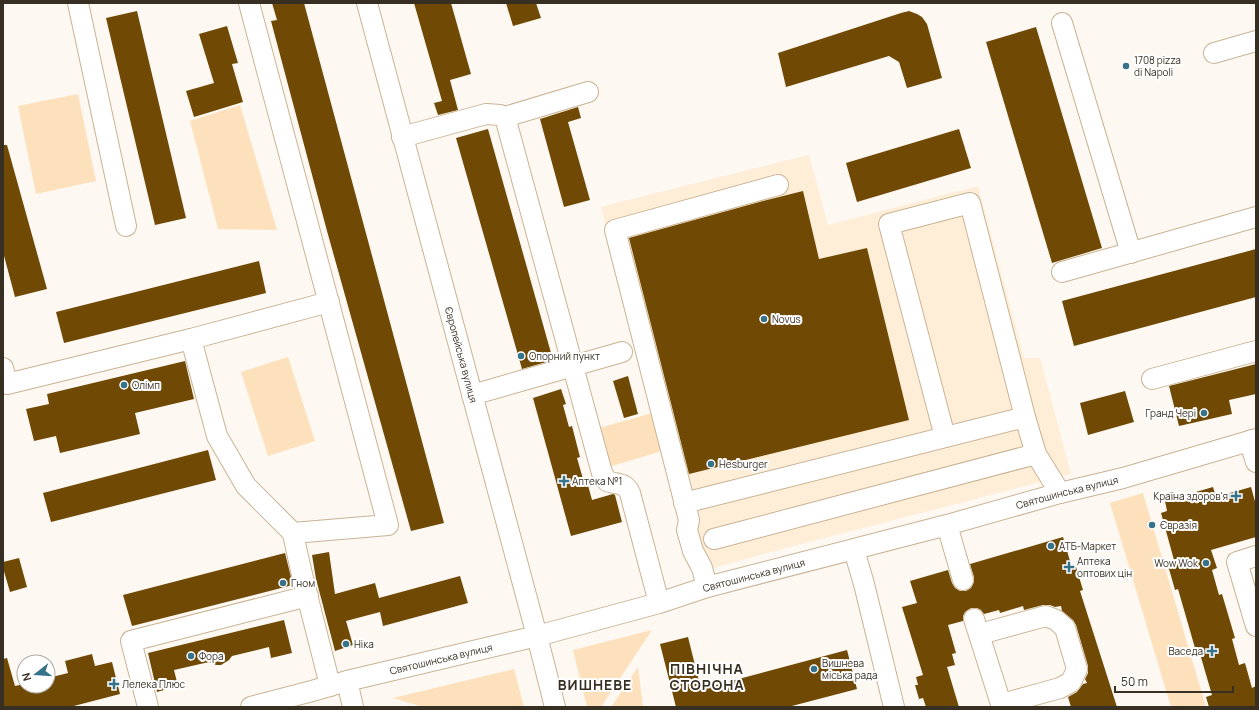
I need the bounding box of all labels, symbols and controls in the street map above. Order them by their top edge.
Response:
place label: 1708 pizza di Napoli [1134,53,1181,79]
marker: 1708 pizza di Napoli [1121,61,1131,71]
street label: Європейська вулиця [442,305,481,404]
place label: Novus [772,312,801,326]
marker: Novus [759,314,769,324]
place label: Опорний пункт [529,349,600,363]
marker: Опорний пункт [516,351,526,361]
place label: Олімп [132,378,160,392]
marker: Олімп [119,380,129,390]
place label: Гранд Чері [1145,406,1196,420]
marker: Гранд Чері [1199,408,1209,418]
place label: Hesburger [719,457,768,471]
marker: Hesburger [706,459,716,469]
street label: Святошинська вулиця [1014,472,1120,512]
place label: Аптека №1 [572,474,622,488]
marker: Аптека №1 [559,476,569,486]
place label: Країна здоров'я [1153,489,1228,503]
marker: Країна здоров'я [1231,491,1241,501]
place label: Євразія [1160,518,1197,532]
marker: Євразія [1147,520,1157,530]
place label: АТБ-Маркет [1059,539,1116,553]
marker: АТБ-Маркет [1046,541,1056,551]
place label: Аптека оптових цін [1077,554,1132,580]
street label: Святошинська вулиця [701,555,806,595]
place label: Wow Wok [1154,556,1199,570]
marker: Wow Wok [1201,558,1211,568]
marker: Аптека оптових цін [1064,562,1074,572]
place label: Гном [291,576,315,590]
marker: Гном [278,578,288,588]
place label: Ніка [354,637,374,651]
marker: Ніка [341,639,351,649]
street label: Святошинська вулиця [388,640,494,678]
place label: Васеда [1168,644,1203,658]
marker: Васеда [1206,645,1218,657]
place label: Фора [199,649,224,663]
marker: Фора [186,651,196,661]
north arrow [16,654,56,694]
place label: Вишнева міська рада [822,656,878,682]
district label: ПІВНІЧНА СТОРОНА [669,659,745,694]
marker: Вишнева міська рада [809,664,819,674]
scale bar [1115,668,1233,694]
text: N [18,671,34,683]
text: 50 m [1121,673,1148,690]
district label: ВИШНЕВЕ [558,675,632,694]
place label: Лелека Плюс [122,677,186,691]
marker: Лелека Плюс [109,679,119,689]

